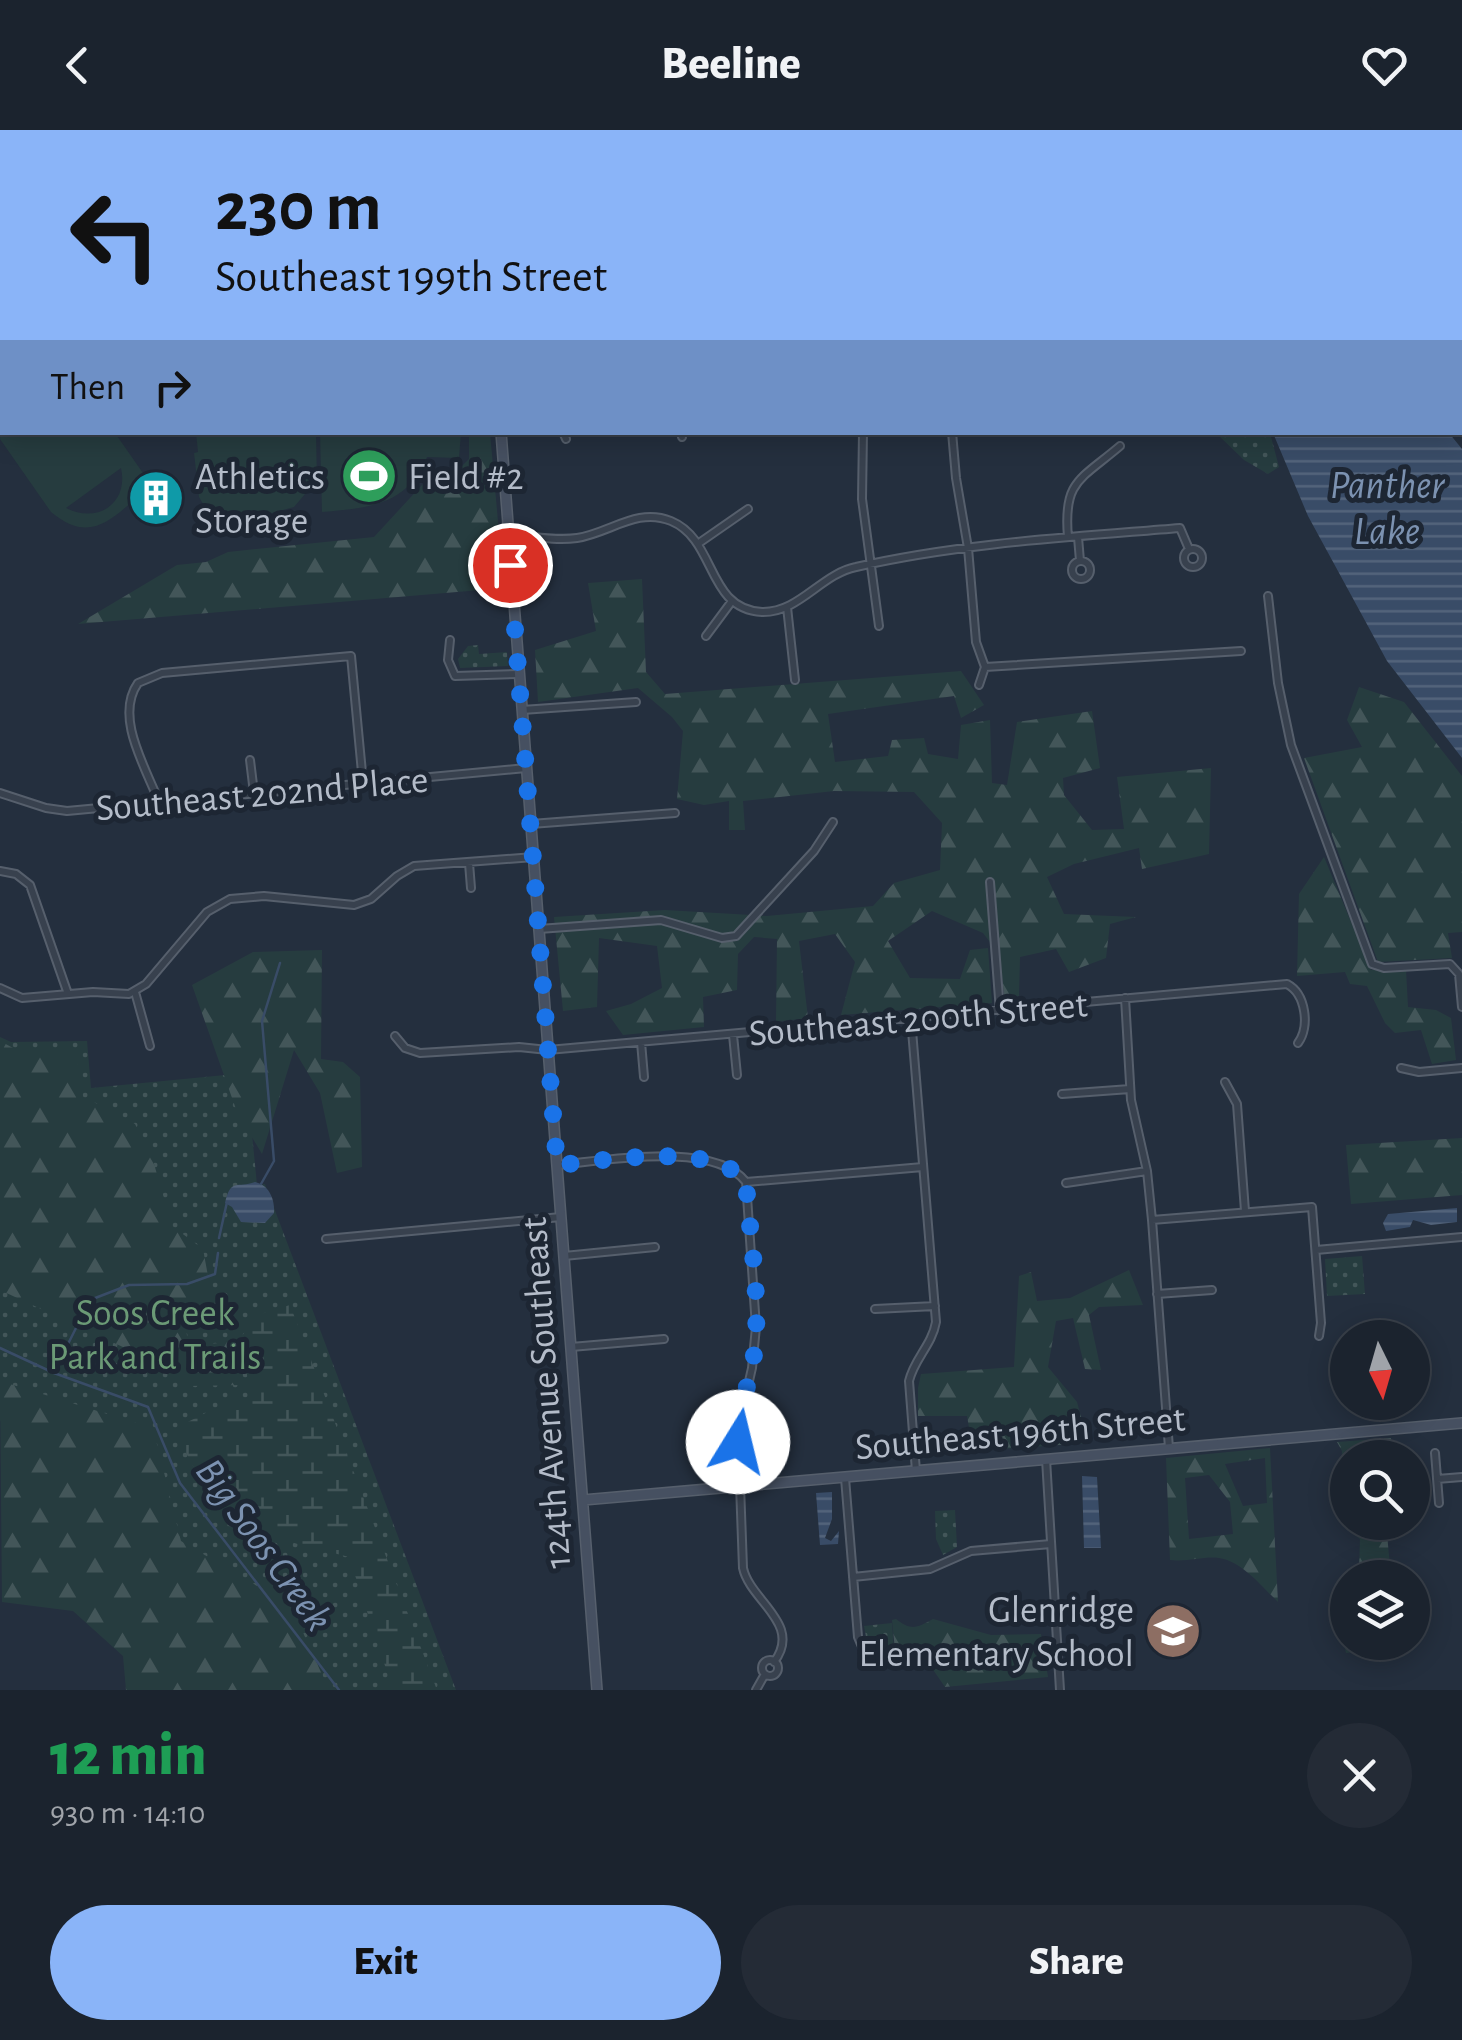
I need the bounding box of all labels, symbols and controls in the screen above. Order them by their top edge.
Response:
icon: back [50,38,105,93]
icon: heart [1357,38,1412,93]
text: Beeline [661,42,801,87]
icon: left [50,170,180,300]
text: 230 m [215,173,382,243]
text: Southeast 199th Street [215,255,607,300]
icon: right [145,360,200,415]
text: Then [50,369,125,407]
sports icon: Field #2 [339,446,399,506]
place label: Athletics Storage [195,459,325,541]
place label: Field #2 [408,459,523,497]
water label: Panther Lake [1330,466,1445,552]
building icon: Athletics Storage [126,468,186,528]
pin [468,523,553,608]
icon: arrive [483,538,538,593]
street label: Southeast 202nd Place [94,762,430,828]
street label: Southeast 200th Street [747,986,1089,1054]
street label: 124th Avenue Southeast [516,1216,578,1570]
park label: Soos Creek Park and Trails [49,1295,261,1377]
north arrow [1330,1320,1430,1420]
map controls [1330,1320,1430,1660]
position arrow [686,1390,790,1494]
street label: Southeast 196th Street [854,1401,1187,1467]
button: search [1330,1440,1430,1540]
water label: Big Soos Creek [188,1452,339,1639]
button: layers [1330,1560,1430,1660]
place label: Glenridge Elementary School [858,1592,1134,1674]
school or university icon: Glenridge Elementary School [1143,1601,1203,1661]
button: close [1307,1723,1412,1828]
text: 12 min [50,1726,206,1786]
text: 930 m · 14:10 [50,1797,206,1829]
button: Exit [50,1905,721,2020]
button: Share [741,1905,1412,2020]

